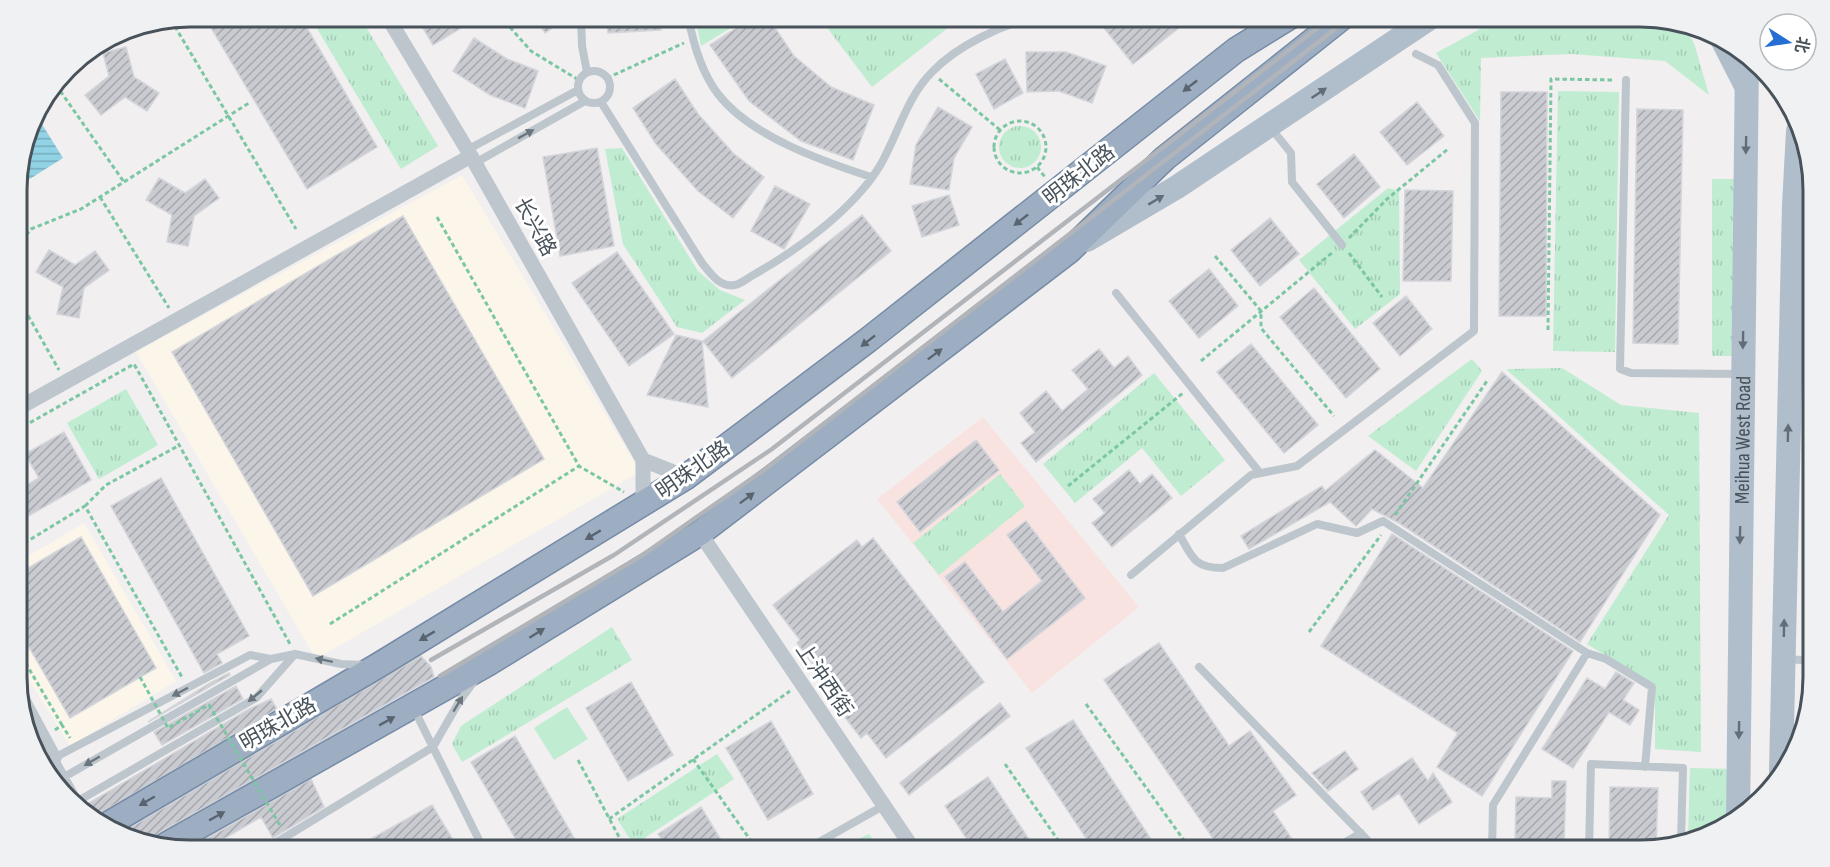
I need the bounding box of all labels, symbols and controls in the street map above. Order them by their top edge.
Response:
north arrow [1758,12,1818,72]
text: 北 [1790,35,1812,55]
one-way arrow [1183,80,1198,92]
one-way arrow [1311,87,1327,98]
one-way arrow [518,129,535,139]
one-way arrow [1741,135,1750,154]
street label: 明珠北路 [1038,139,1120,211]
street label: 长兴路 [509,193,561,261]
one-way arrow [1148,194,1164,205]
one-way arrow [1013,214,1029,227]
one-way arrow [1738,330,1748,349]
one-way arrow [860,334,875,346]
one-way arrow [927,348,942,360]
street label: Meihua West Road [1729,376,1756,504]
one-way arrow [1784,424,1793,443]
street label: 明珠北路 [651,436,735,504]
one-way arrow [739,492,754,504]
one-way arrow [1735,525,1745,544]
one-way arrow [585,529,601,540]
one-way arrow [1779,619,1789,638]
one-way arrow [529,628,545,639]
one-way arrow [419,631,435,642]
street label: 上沖西街 [790,638,858,722]
one-way arrow [315,655,334,664]
one-way arrow [171,686,189,696]
one-way arrow [247,690,263,703]
street label: 明珠北路 [235,692,321,756]
one-way arrow [453,696,464,712]
one-way arrow [379,716,396,726]
one-way arrow [1734,720,1743,739]
one-way arrow [83,756,100,766]
one-way arrow [139,795,155,806]
one-way arrow [209,811,226,821]

